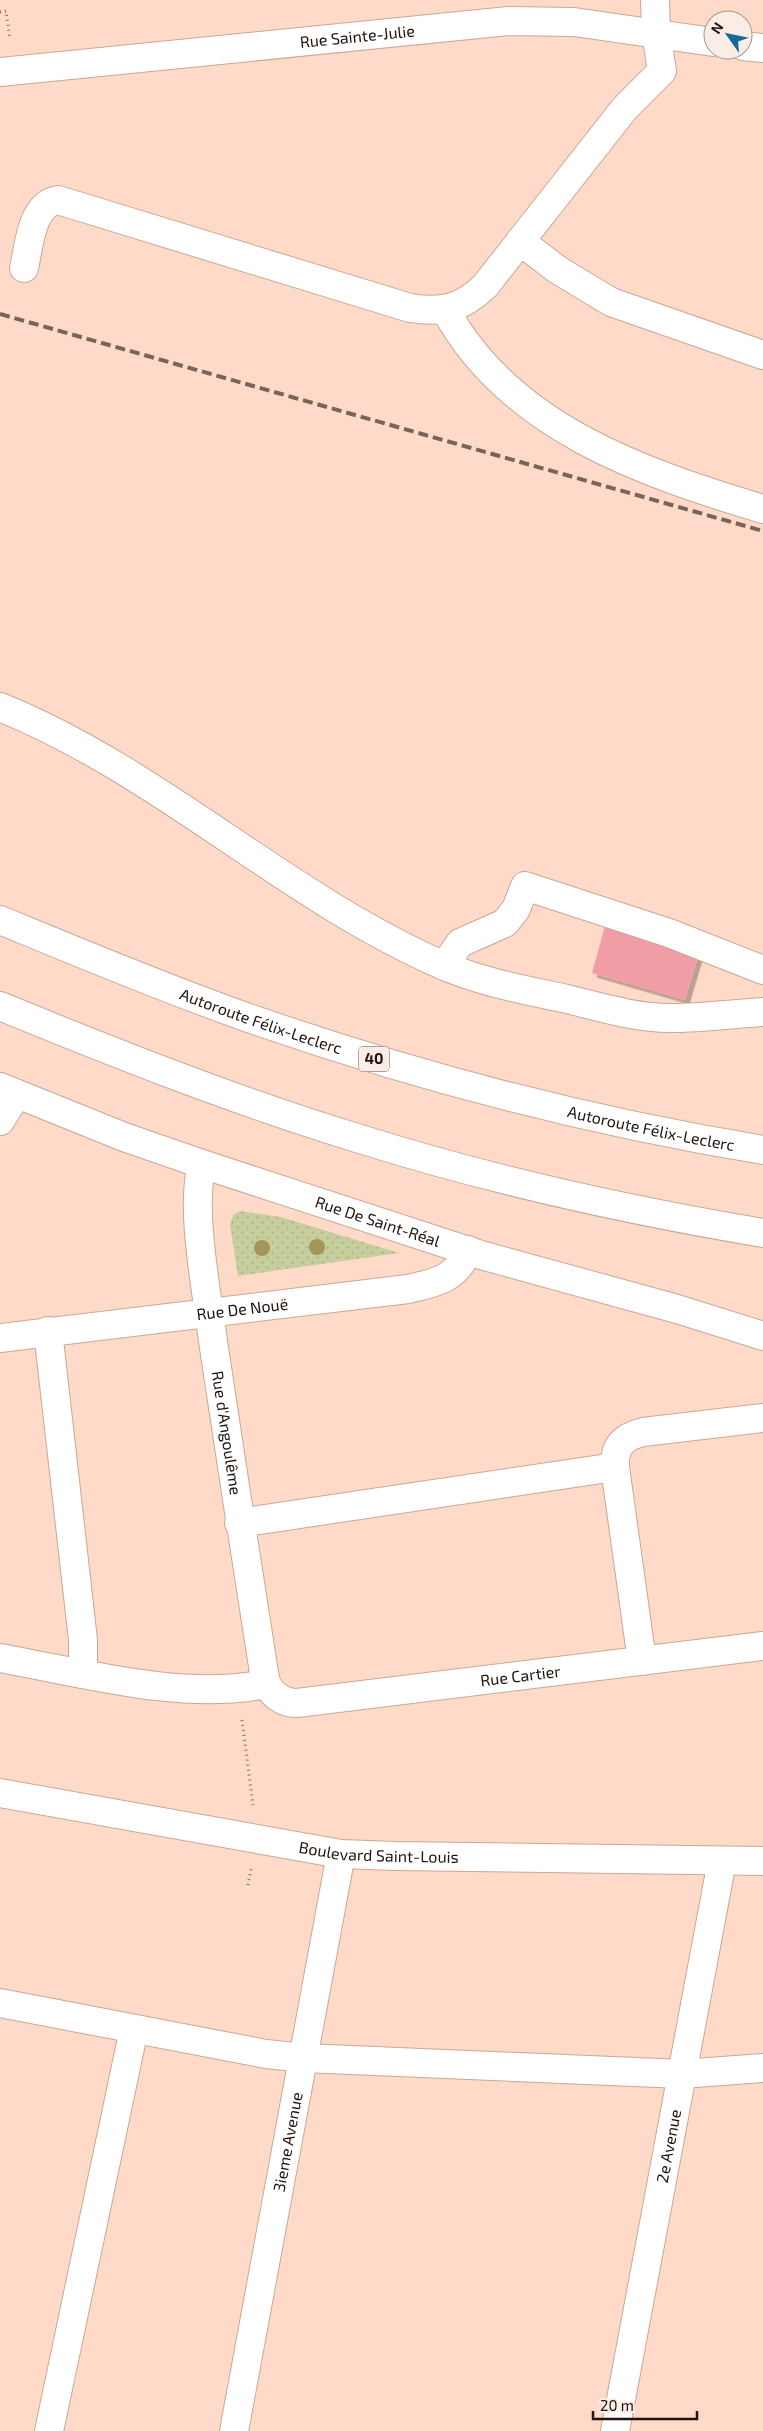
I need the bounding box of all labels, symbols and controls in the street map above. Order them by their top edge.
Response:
north arrow [703,10,753,60]
text: N [707,19,727,37]
street label: Rue Sainte-Julie [299,21,416,51]
street label: Autoroute Félix-Leclerc [178,984,345,1057]
road number: 40 [359,1046,389,1072]
street label: Autoroute Félix-Leclerc [566,1101,736,1154]
street label: Rue De Saint-Réal [313,1192,443,1250]
street label: Rue De Nouë [195,1293,289,1323]
street label: Rue d'Angoulême [209,1369,246,1496]
street label: Rue Cartier [479,1661,562,1690]
street label: Boulevard Saint-Louis [297,1837,459,1866]
street label: 3ieme Avenue [269,2090,306,2193]
street label: 2e Avenue [652,2108,684,2184]
scale bar [593,2388,697,2420]
text: 20 m [600,2396,634,2414]

